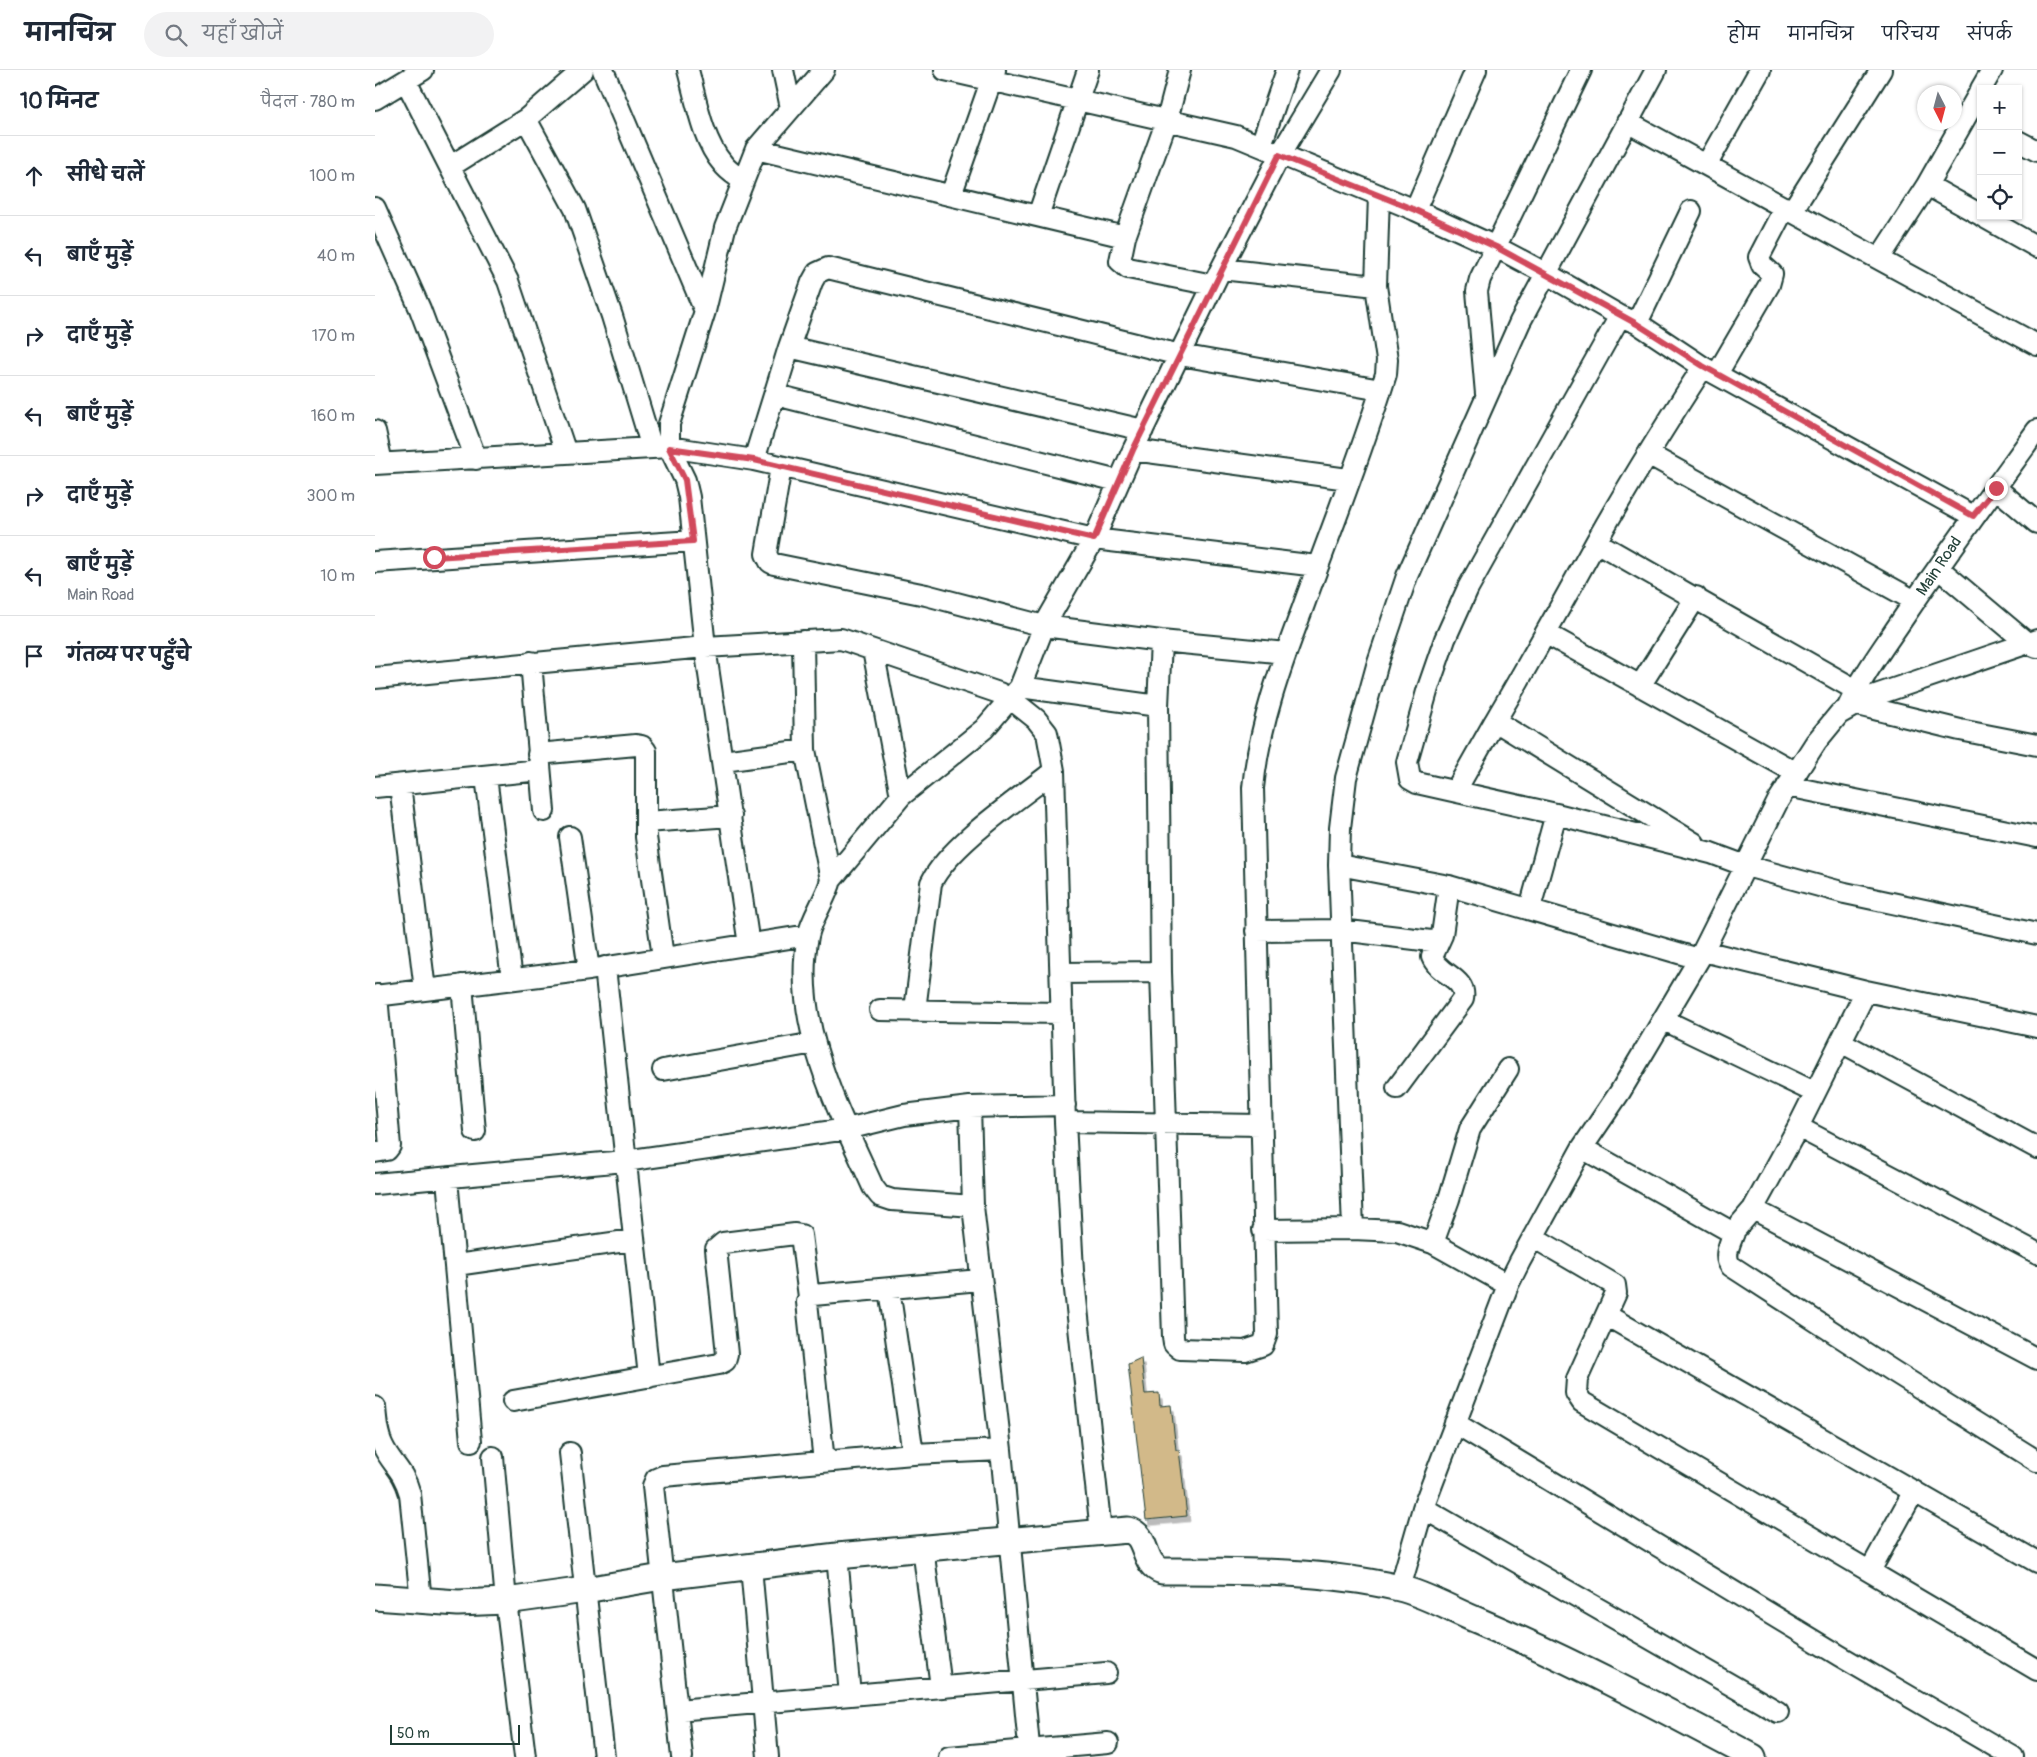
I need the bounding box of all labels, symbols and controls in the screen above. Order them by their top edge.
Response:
search box [144,12,494,57]
text: मानचित्र [25,19,114,48]
icon: search [162,21,190,49]
text: यहाँ खोजें [202,22,283,46]
text: होम [1728,23,1760,46]
text: मानचित्र [1788,23,1854,46]
text: परिचय [1882,23,1939,46]
text: संपर्क [1967,23,2012,46]
north arrow [1917,85,1962,130]
map controls [1977,85,2022,220]
button: + [1977,85,2022,130]
text: 10 मिनट [20,88,98,115]
text: पैदल · 780 m [261,92,355,112]
button: − [1977,130,2022,175]
icon: ahead [20,162,48,190]
text: सीधे चलें [67,163,144,187]
text: 100 m [309,166,355,186]
button: locate [1977,175,2022,220]
icon: left [20,242,48,270]
text: बाएँ मुड़ें [67,243,133,267]
text: 40 m [317,246,355,266]
icon: right [20,322,48,350]
text: दाएँ मुड़ें [67,323,132,347]
text: 170 m [312,326,355,346]
icon: left [20,402,48,430]
text: बाएँ मुड़ें [67,403,133,427]
text: 160 m [311,406,355,426]
route end [1985,477,2008,500]
icon: right [20,482,48,510]
text: दाएँ मुड़ें [67,483,132,507]
text: 300 m [307,486,355,506]
street label: Main Road [1912,533,1966,599]
route start [423,546,446,569]
text: बाएँ मुड़ें [67,553,133,577]
icon: left [20,562,48,590]
text: 10 m [320,566,355,586]
text: Main Road [67,585,134,605]
icon: arrive [20,642,48,670]
text: गंतव्य पर पहुँचे [67,643,191,667]
scale bar [390,1722,520,1745]
text: 50 m [397,1725,430,1742]

